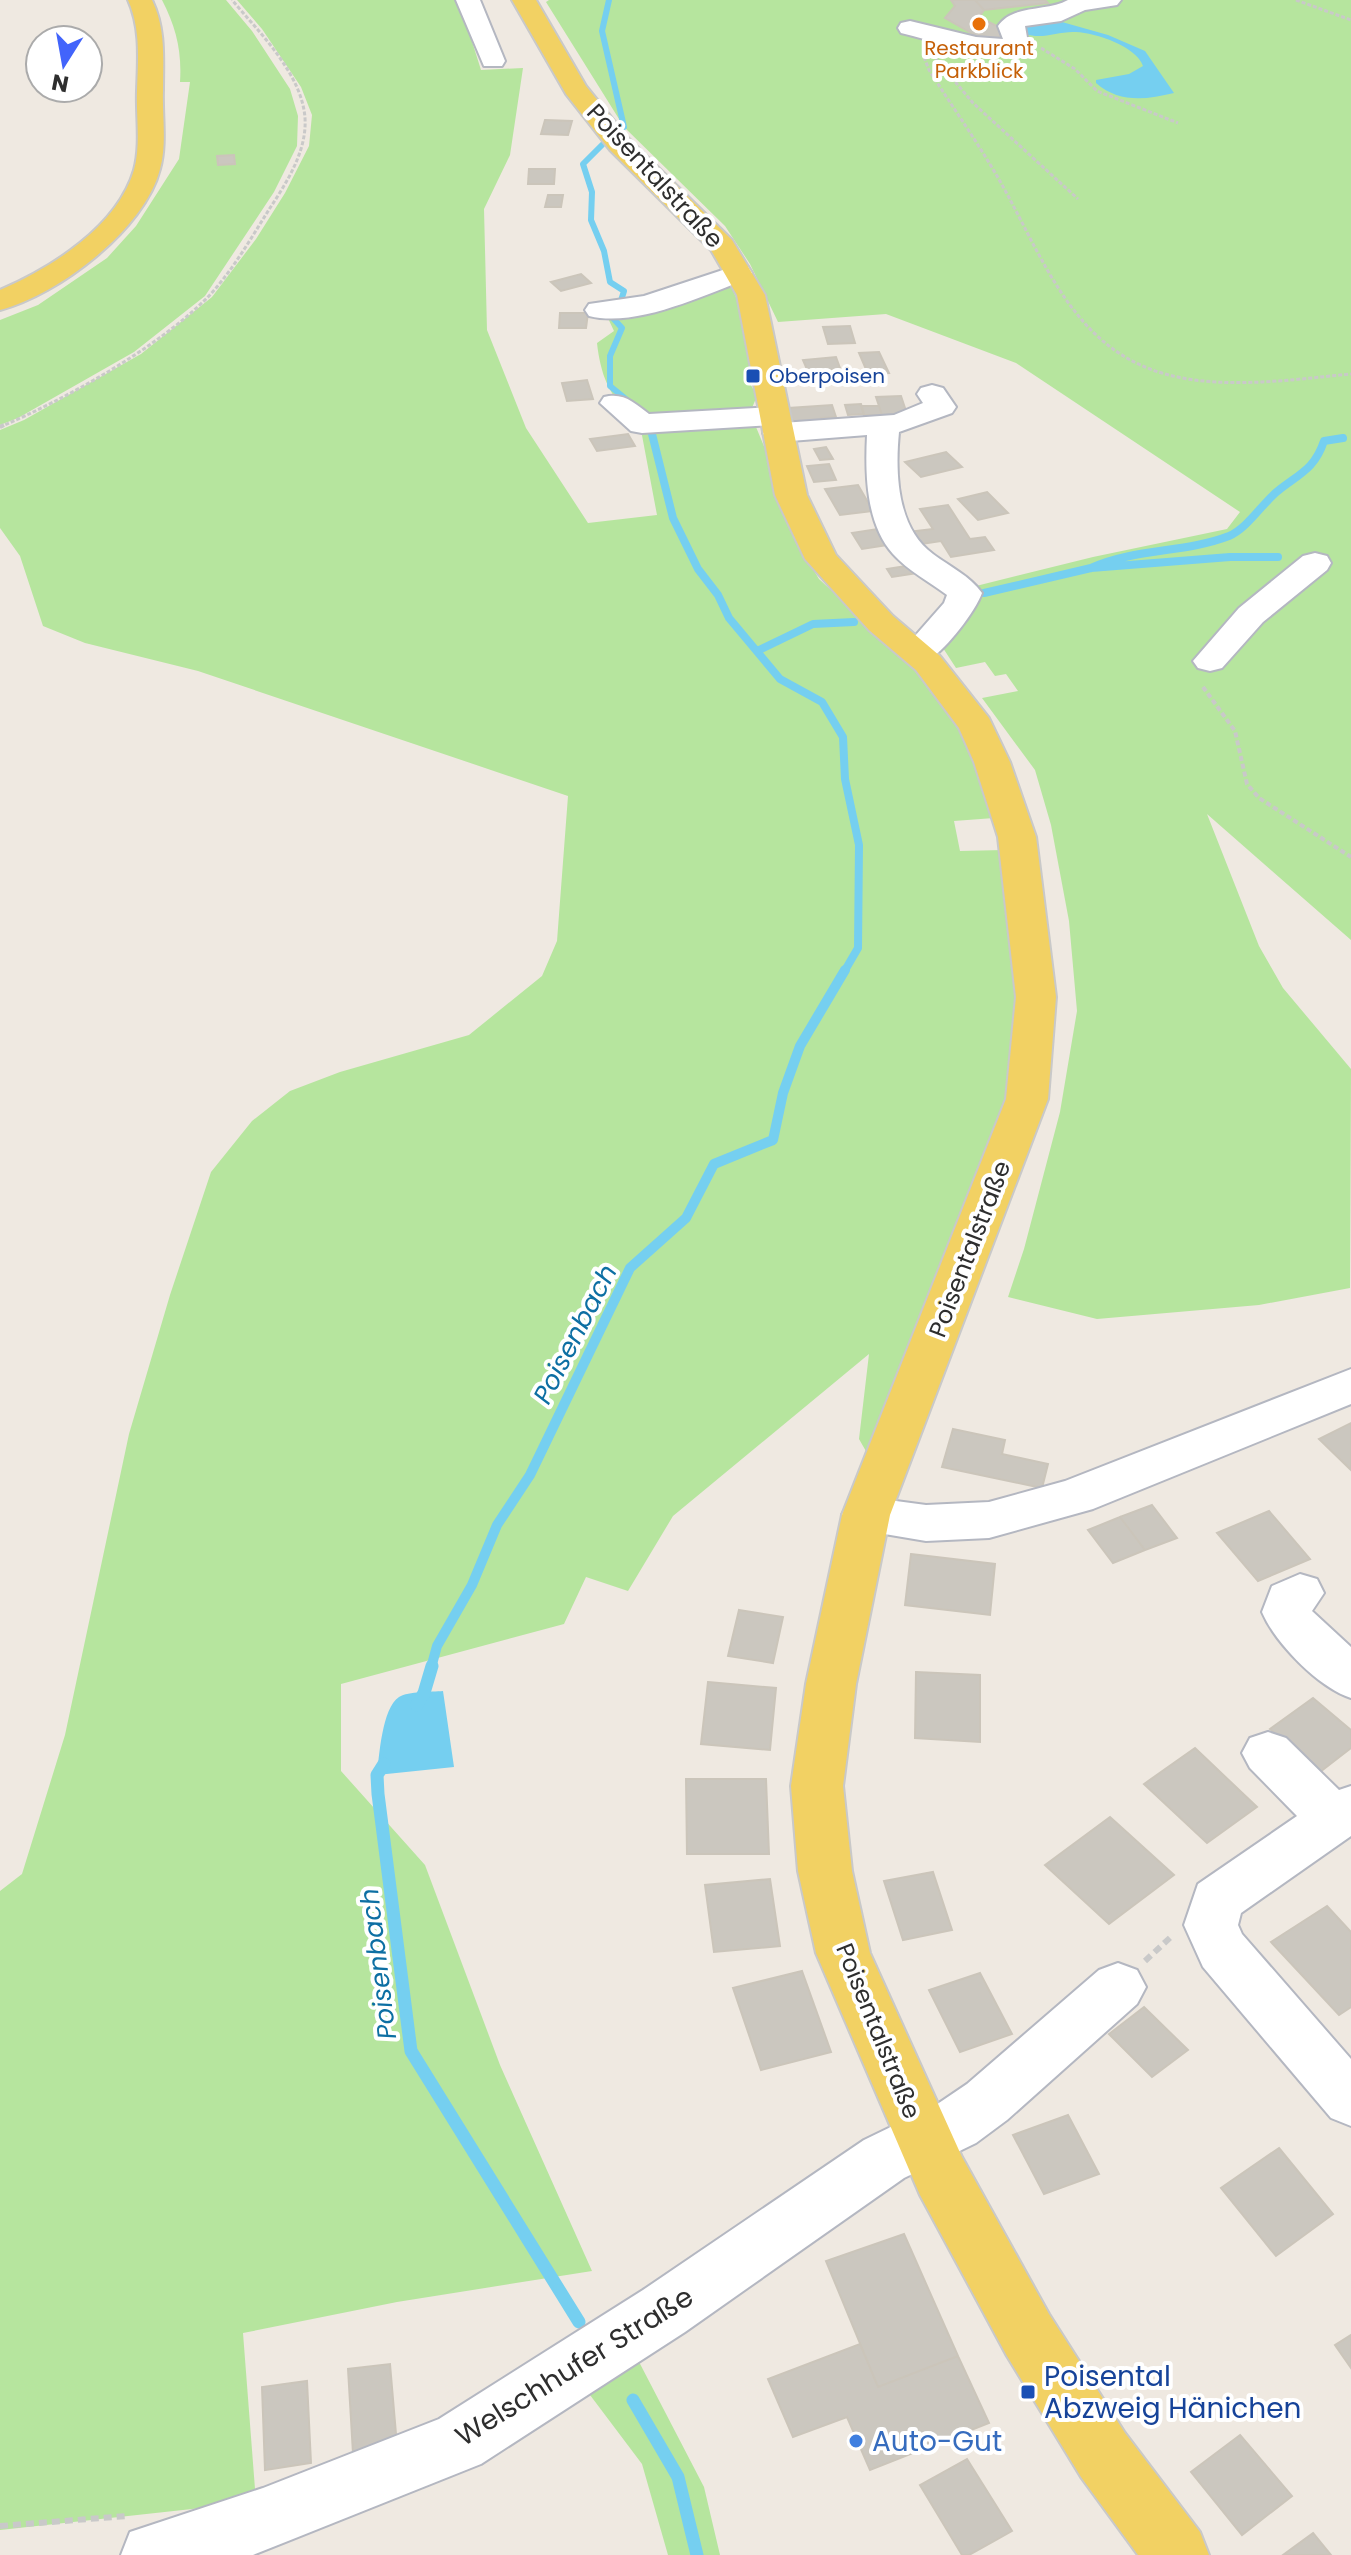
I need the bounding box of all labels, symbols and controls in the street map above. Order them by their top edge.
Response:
marker: Restaurant Parkblick [970,15,988,33]
north arrow [24,24,104,104]
place label: Restaurant Parkblick [924,34,1034,85]
text: N [49,66,71,100]
street label: Poisentalstraße [580,96,731,255]
place label: Oberpoisen [769,362,885,390]
marker: Oberpoisen [744,367,762,385]
street label: Poisentalstraße [921,1156,1018,1342]
water label: Poisenbach [524,1258,626,1410]
water label: Poisenbach [351,1886,405,2042]
street label: Poisentalstraße [828,1938,929,2123]
street label: Welschhufer Straße [448,2277,701,2456]
place label: Poisental Abzweig Hänichen [1044,2357,1301,2428]
marker: Poisental Abzweig Hänichen [1019,2383,1037,2401]
place label: Auto-Gut [872,2422,1002,2461]
marker: Auto-Gut [847,2432,865,2450]

